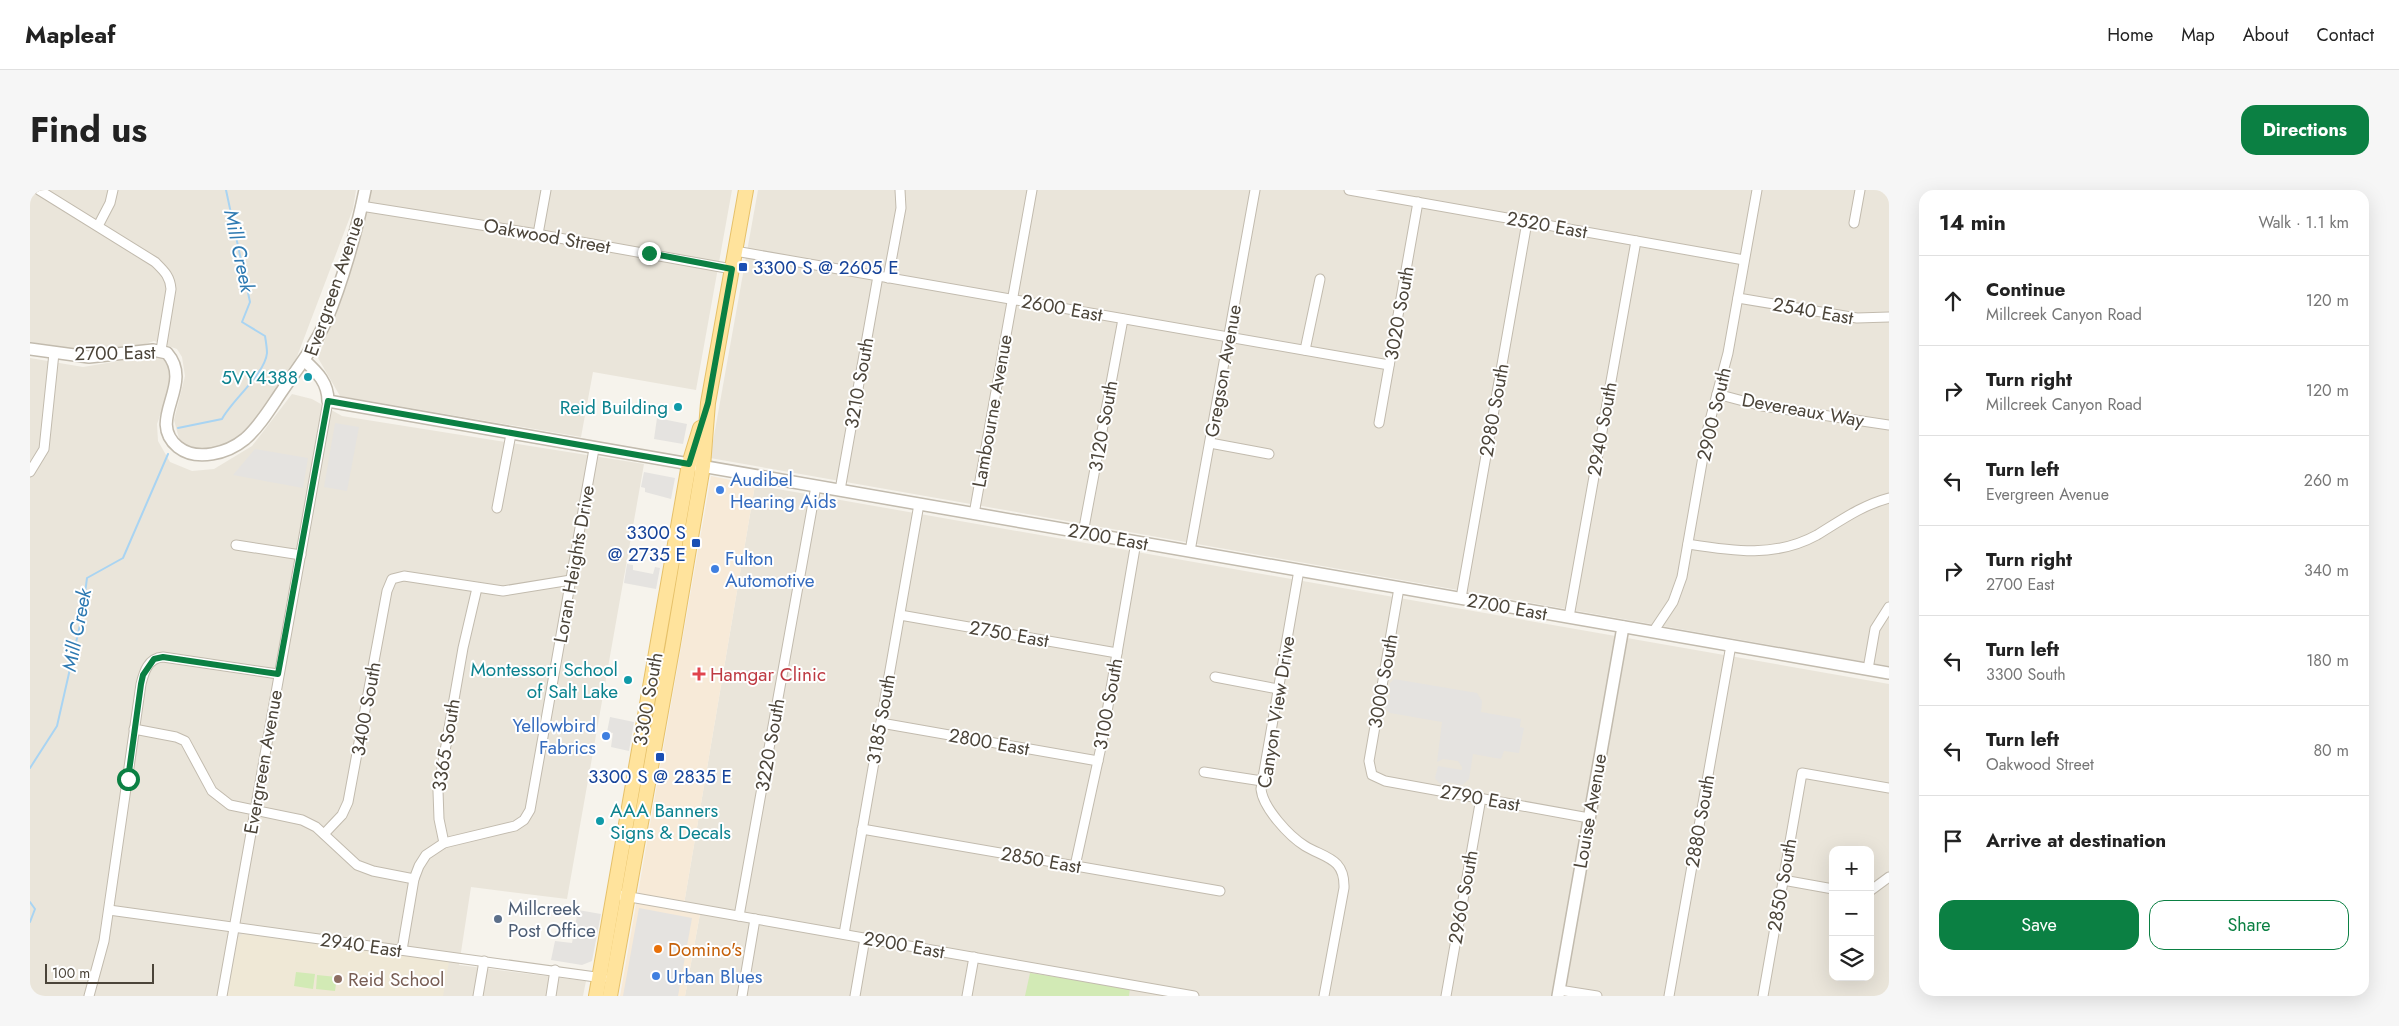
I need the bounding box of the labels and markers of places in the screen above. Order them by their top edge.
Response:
place label: 3300 S @ 2605 E [753,254,899,281]
marker: 3300 S @ 2605 E [737,261,749,273]
place label: 5VY4388 [221,364,298,391]
marker: 5VY4388 [302,371,314,383]
place label: Reid Building [560,394,668,421]
marker: Reid Building [672,401,684,413]
place label: Audibel Hearing Aids [730,466,837,515]
marker: Audibel Hearing Aids [714,484,726,496]
place label: 3300 S @ 2735 E [608,519,686,568]
marker: 3300 S @ 2735 E [690,537,702,549]
place label: Fulton Automotive [725,545,815,594]
marker: Fulton Automotive [709,563,721,575]
place label: Montessori School of Salt Lake [470,656,618,705]
place label: Hamgar Clinic [710,661,826,688]
marker: Hamgar Clinic [692,667,706,681]
marker: Montessori School of Salt Lake [622,674,634,686]
place label: Yellowbird Fabrics [513,712,596,761]
marker: Yellowbird Fabrics [600,730,612,742]
marker: 3300 S @ 2835 E [654,751,666,763]
place label: 3300 S @ 2835 E [588,763,732,790]
place label: AAA Banners Signs & Decals [610,797,731,846]
marker: AAA Banners Signs & Decals [594,815,606,827]
place label: Millcreek Post Office [508,895,596,944]
marker: Millcreek Post Office [492,913,504,925]
place label: Domino's [668,936,742,963]
marker: Domino's [652,943,664,955]
place label: Urban Blues [666,963,763,990]
place label: Reid School [348,966,444,993]
marker: Urban Blues [650,970,662,982]
marker: Reid School [332,973,344,985]

